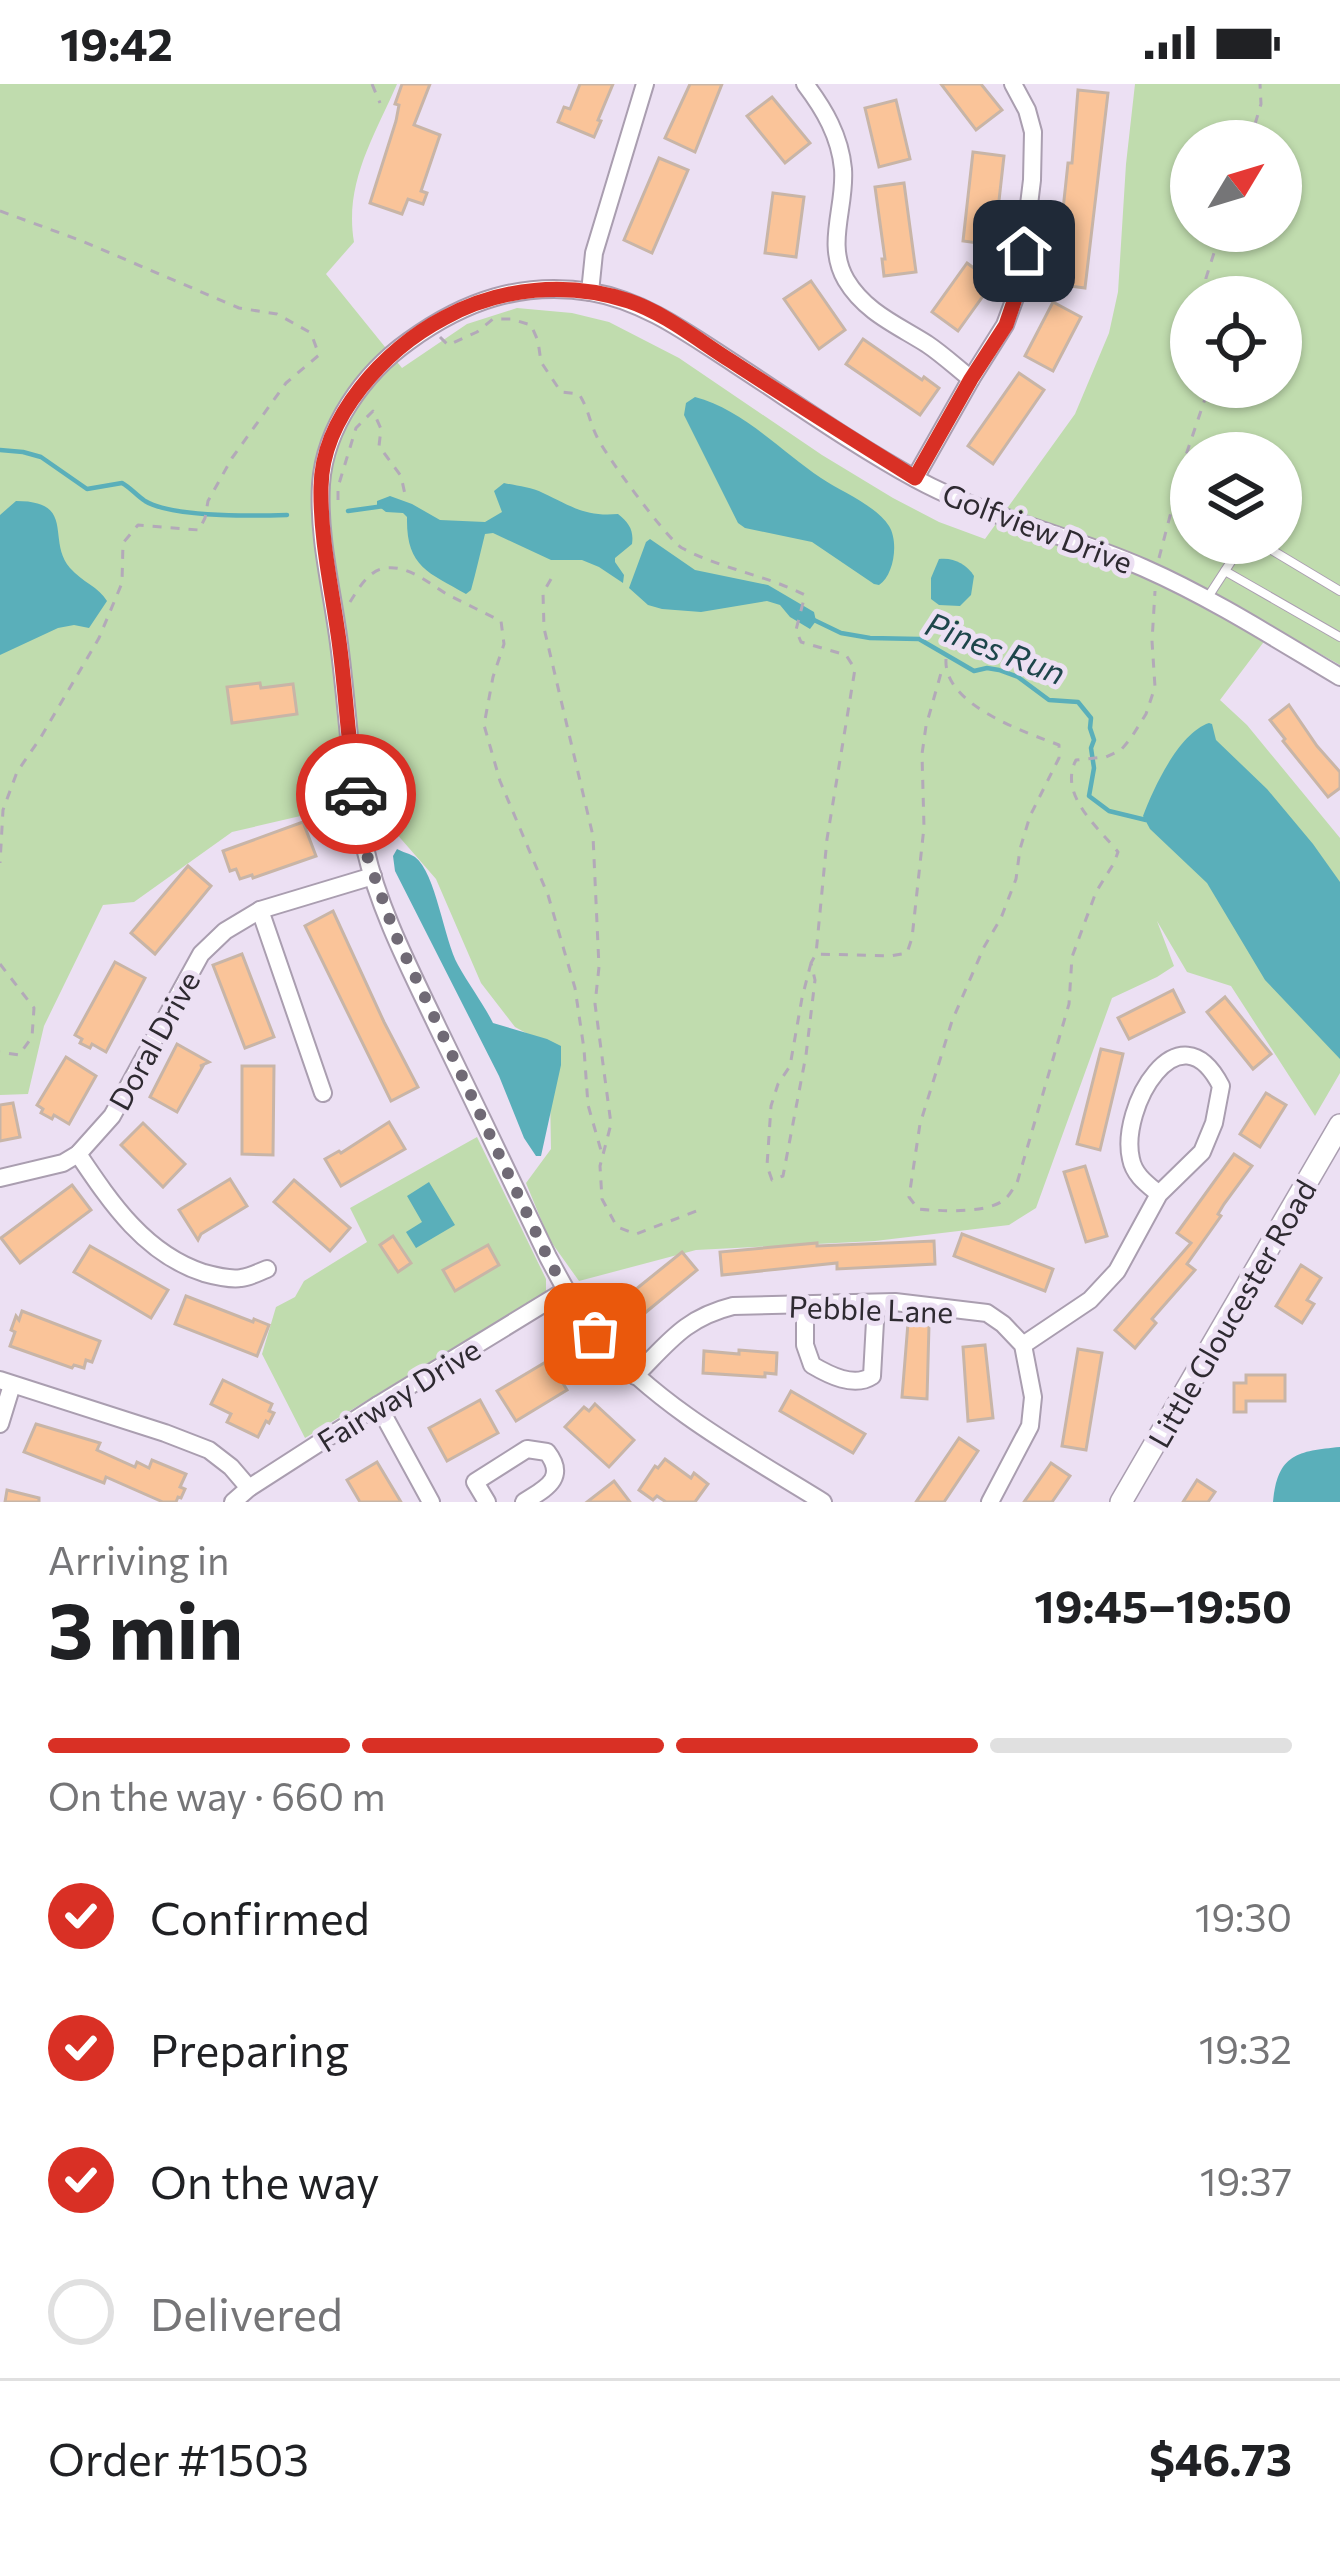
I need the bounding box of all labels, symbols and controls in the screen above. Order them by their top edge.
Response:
text: 19:42 [60,15,173,70]
north arrow [1170,120,1302,252]
map controls [1170,120,1302,564]
pin [973,200,1075,302]
icon: home [991,218,1057,284]
button: locate [1170,276,1302,408]
button: layers [1170,432,1302,564]
street label: Golfview Drive [938,474,1138,580]
water label: Pines Run [920,602,1072,692]
courier [296,734,416,854]
icon: car [323,761,389,827]
street label: Doral Drive [100,964,206,1116]
street label: Little Gloucester Road [1139,1173,1323,1453]
pin [544,1283,646,1385]
street label: Pebble Lane [788,1287,954,1329]
icon: bag [562,1301,628,1367]
street label: Fairway Drive [310,1329,486,1459]
text: Arriving in [48,1535,229,1583]
text: 19:45–19:50 [1034,1577,1292,1632]
text: 3 min [48,1580,243,1675]
text: On the way · 660 m [48,1771,385,1819]
icon: check [48,1883,114,1949]
text: Confirmed [150,1889,370,1944]
text: 19:30 [1195,1892,1292,1940]
icon: check [48,2015,114,2081]
text: Preparing [150,2021,349,2076]
text: 19:32 [1199,2024,1292,2072]
icon: check [48,2147,114,2213]
text: On the way [150,2153,380,2208]
text: 19:37 [1200,2156,1292,2204]
text: Delivered [150,2285,343,2340]
text: Order #1503 [48,2430,309,2485]
text: $46.73 [1149,2430,1292,2485]

